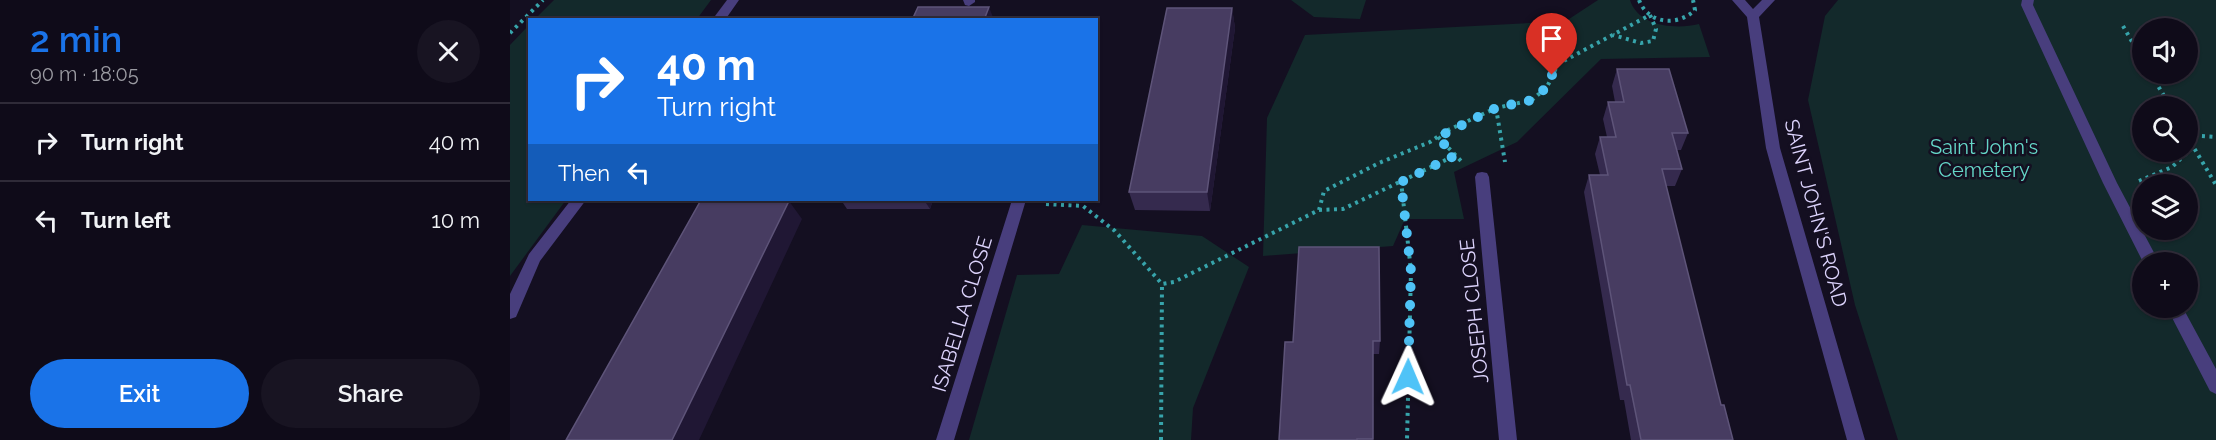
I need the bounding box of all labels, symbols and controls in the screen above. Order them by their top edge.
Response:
pin [1526,13,1577,75]
text: 2 min [30,18,122,60]
map controls [2132,18,2198,318]
button: sound [2132,18,2198,84]
button: close [417,20,480,83]
icon: arrive [1535,22,1568,55]
text: 40 m [657,41,756,90]
icon: right [558,42,636,120]
text: 90 m · 18:05 [30,62,139,86]
text: Turn right [657,91,776,122]
button: search [2132,96,2198,162]
street label: SAINT JOHN'S ROAD [1779,117,1853,309]
icon: right [30,126,63,159]
text: Turn right [81,129,184,155]
text: 40 m [429,129,480,155]
park label: Saint John's Cemetery [1930,135,2038,182]
icon: left [622,156,655,189]
text: Then [558,160,610,186]
button: layers [2132,174,2198,240]
icon: left [30,204,63,237]
text: Turn left [81,207,171,233]
text: 10 m [431,207,480,233]
street label: ISABELLA CLOSE [927,233,997,395]
street label: JOSEPH CLOSE [1454,237,1494,385]
button: + [2132,252,2198,318]
position arrow [1376,345,1440,409]
button: Exit [30,359,249,428]
button: Share [261,359,480,428]

